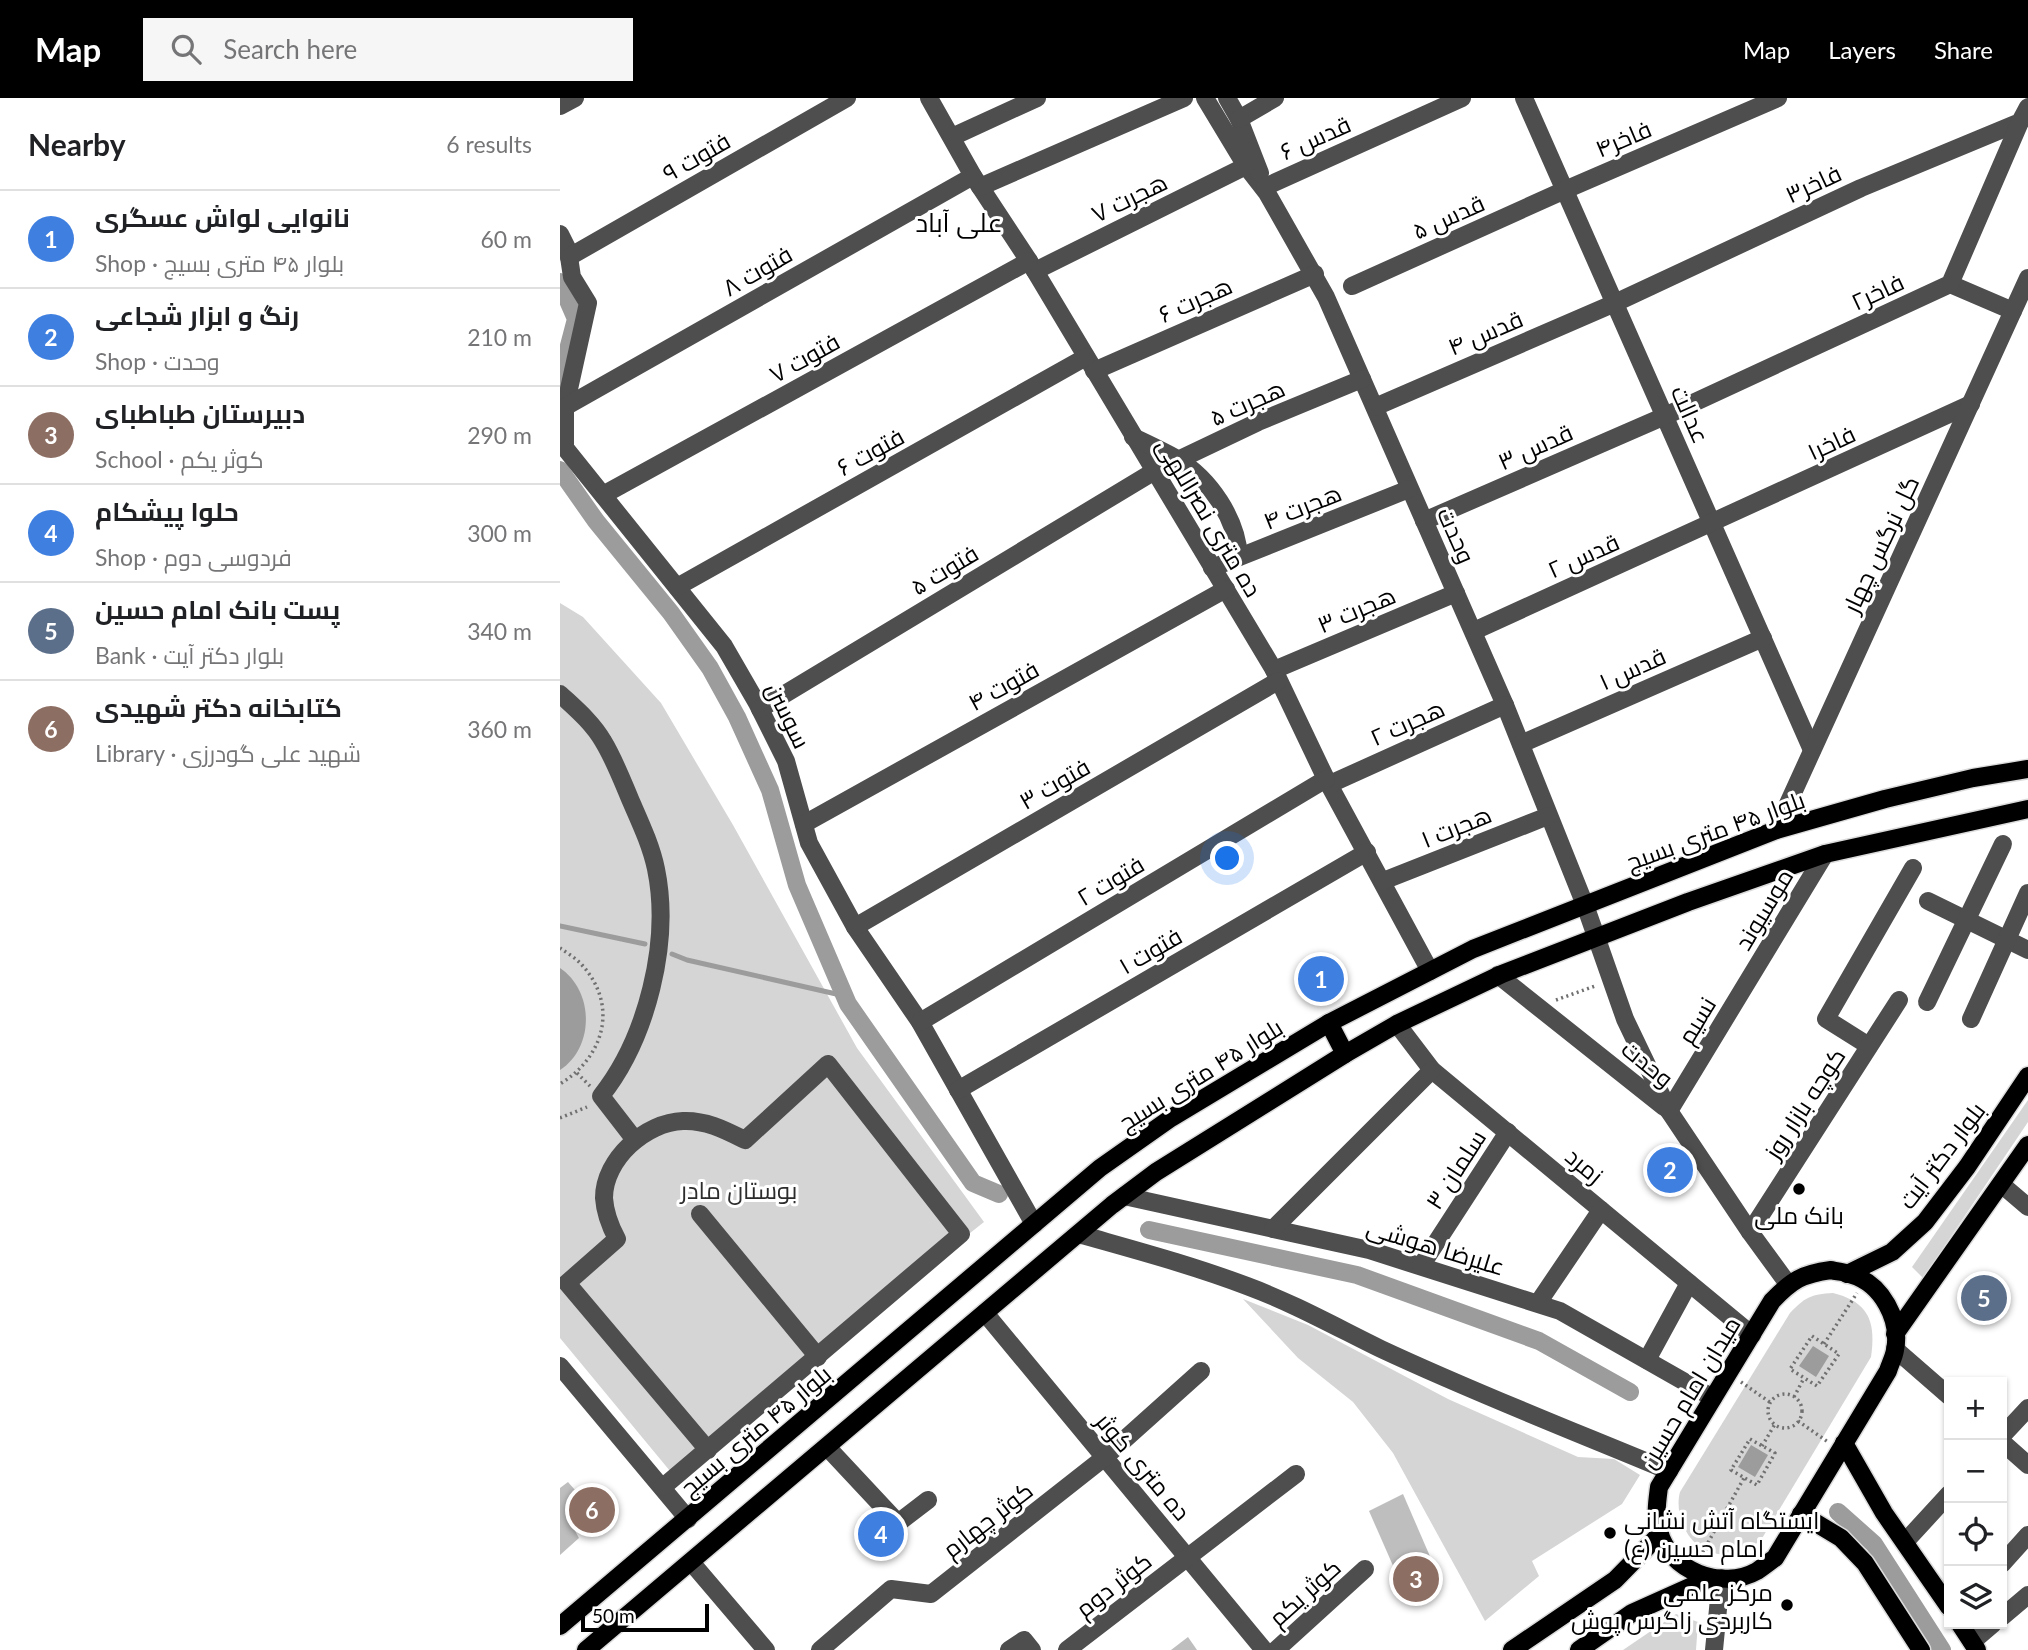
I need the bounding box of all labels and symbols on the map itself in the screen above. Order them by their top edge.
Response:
street label: قدس ۶ [1275,109,1355,166]
street label: فاخر۴ [1591,113,1655,163]
street label: فتوت ۹ [657,125,735,187]
street label: فاخر۳ [1780,158,1846,208]
street label: هجرت ۷ [1086,166,1172,228]
street label: قدس ۵ [1408,187,1489,246]
district label: علی آباد [915,206,1003,239]
street label: فتوت ۸ [717,239,797,301]
street label: فاخر۲ [1846,266,1908,316]
street label: هجرت ۶ [1154,270,1236,328]
street label: قدس ۴ [1443,303,1527,362]
street label: فتوت ۷ [764,326,844,388]
street label: هجرت ۵ [1205,373,1289,431]
street label: عدالت [1666,381,1716,447]
street label: قدس ۳ [1493,417,1577,476]
street label: فاخر۱ [1802,418,1860,466]
street label: فتوت ۶ [831,421,909,481]
street label: ده متری نصراللهی [1150,432,1269,602]
street label: گل نرگس چهار [1835,471,1927,620]
street label: هجرت ۴ [1259,477,1345,535]
street label: وحدت [1432,503,1482,567]
street label: قدس ۲ [1543,526,1624,584]
street label: فتوت ۵ [905,538,983,600]
street label: هجرت ۳ [1313,580,1399,638]
street label: قدس ۱ [1594,641,1670,696]
street label: فتوت ۴ [962,654,1044,716]
street label: سوسن [760,677,817,753]
street label: هجرت ۲ [1365,693,1449,751]
street label: فتوت ۳ [1013,751,1095,815]
street label: بلوار ۴۵ متری بسیج [1622,784,1809,879]
street label: هجرت ۱ [1417,799,1495,853]
your location [1210,841,1244,875]
street label: فتوت ۲ [1071,849,1149,911]
street label: موسیوند [1728,863,1798,955]
street label: فتوت ۱ [1113,920,1187,980]
pin: 1 [1298,953,1344,1005]
street label: نسیم [1671,991,1724,1050]
street label: بلوار ۴۵ متری بسیج [1112,1012,1289,1139]
street label: وحدت [1616,1033,1680,1093]
street label: کوچه بازار روز [1756,1042,1853,1167]
street label: بلوار دکتر آیت [1891,1096,1991,1214]
street label: سلمان ۳ [1419,1124,1492,1215]
street label: زمرد [1560,1141,1610,1189]
pin: 2 [1647,1144,1693,1196]
park label: بوستان مادر [679,1175,797,1205]
marker: بانک ملی [1791,1181,1807,1197]
place label: بانک ملی [1754,1200,1844,1230]
street label: علیرضا هوشی [1363,1211,1509,1282]
pin: 5 [1961,1272,2007,1324]
street label: میدان امام حسین [1632,1311,1748,1475]
street label: بلوار ۴۵ متری بسیج [674,1358,838,1504]
street label: ده متری کوثر [1089,1405,1197,1526]
street label: کوثر چهارم [936,1475,1040,1565]
pin: 6 [569,1484,615,1536]
place label: ایستگاه آتش نشانی امام حسین (ع) [1624,1505,1819,1565]
pin: 4 [858,1508,904,1560]
marker: ایستگاه آتش نشانی امام حسین (ع) [1602,1525,1618,1541]
street label: کوثر دوم [1069,1545,1159,1625]
street label: کوثر یکم [1262,1552,1348,1634]
pin: 3 [1393,1553,1439,1605]
place label: مرکز علمی کاربردی زاگرس پوش [1571,1577,1773,1637]
marker: مرکز علمی کاربردی زاگرس پوش [1779,1597,1795,1613]
scale bar [581,1601,709,1633]

